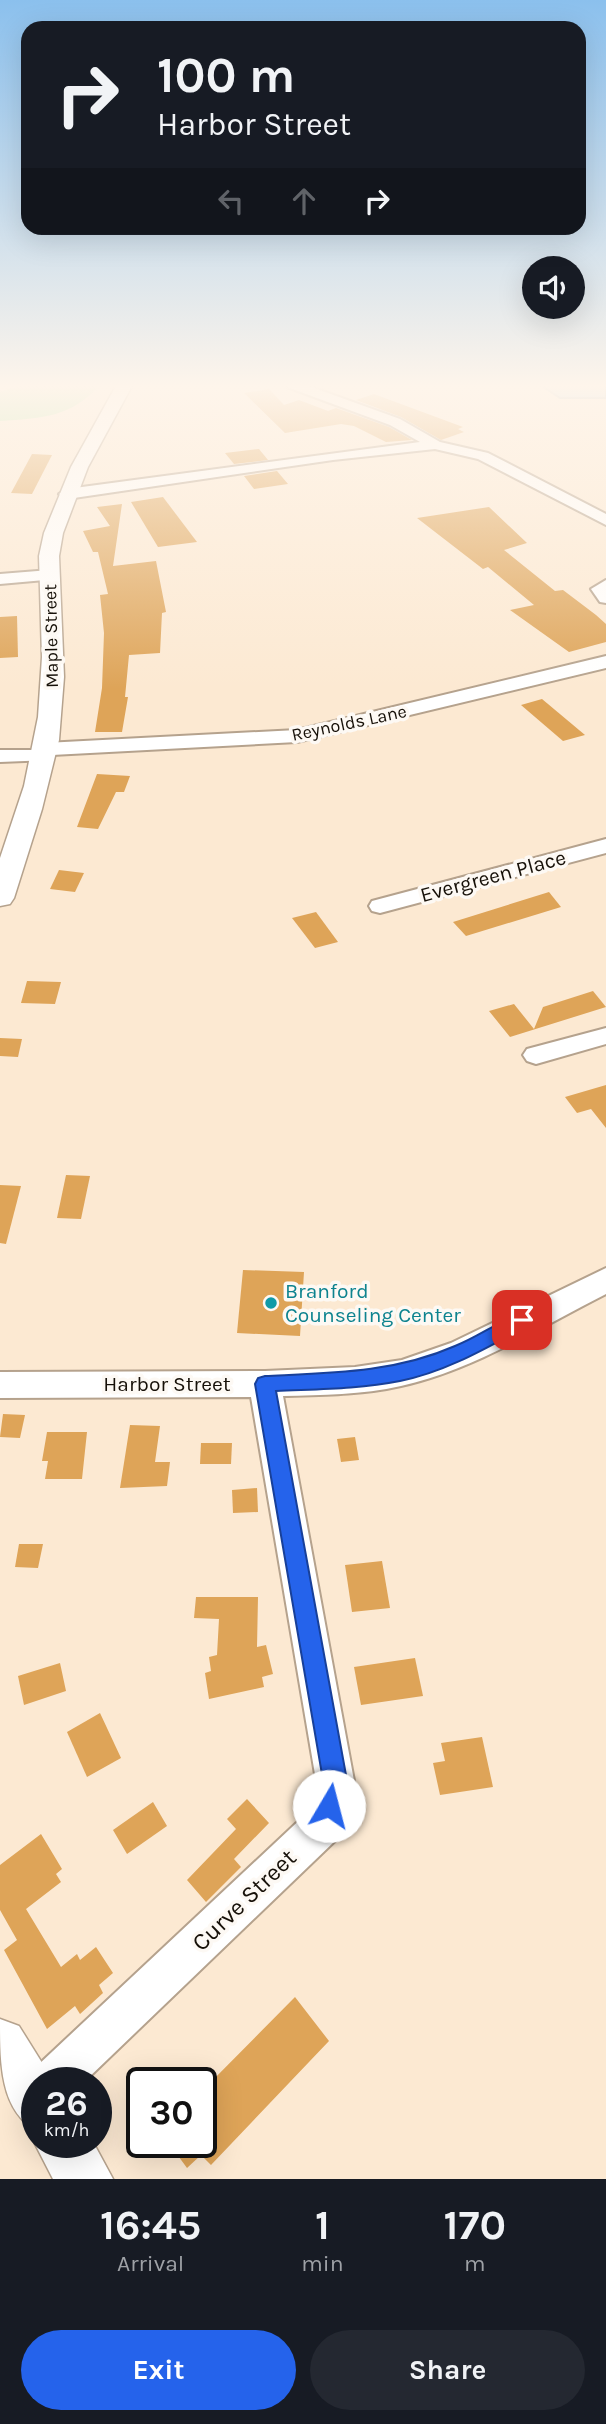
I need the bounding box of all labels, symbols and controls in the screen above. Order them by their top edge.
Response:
text: 100 m [157,47,295,104]
icon: right [42,49,133,140]
text: Harbor Street [157,106,351,143]
icon: left [212,182,250,220]
icon: ahead [285,182,323,220]
icon: right [358,182,396,220]
map controls [522,256,585,319]
button: sound [522,256,585,319]
street label: Maple Street [39,584,63,688]
street label: Reynolds Lane [289,700,409,746]
street label: Evergreen Place [418,845,568,907]
place label: Branford Counseling Center [285,1279,461,1327]
pin [492,1290,552,1350]
marker: Branford Counseling Center [263,1295,279,1311]
icon: arrive [503,1301,541,1339]
street label: Harbor Street [103,1372,231,1396]
position arrow [292,1769,366,1843]
street label: Curve Street [186,1843,302,1957]
speed limit sign: 30 [126,2067,217,2158]
text: 26 [45,2083,88,2124]
text: km/h [44,2119,89,2141]
text: 16:45 [100,2200,201,2250]
text: 1 [315,2200,330,2250]
text: 170 [444,2200,506,2250]
text: Arrival [117,2250,184,2277]
text: min [301,2250,344,2277]
text: m [464,2250,486,2277]
button: Exit [21,2330,296,2410]
button: Share [310,2330,585,2410]

